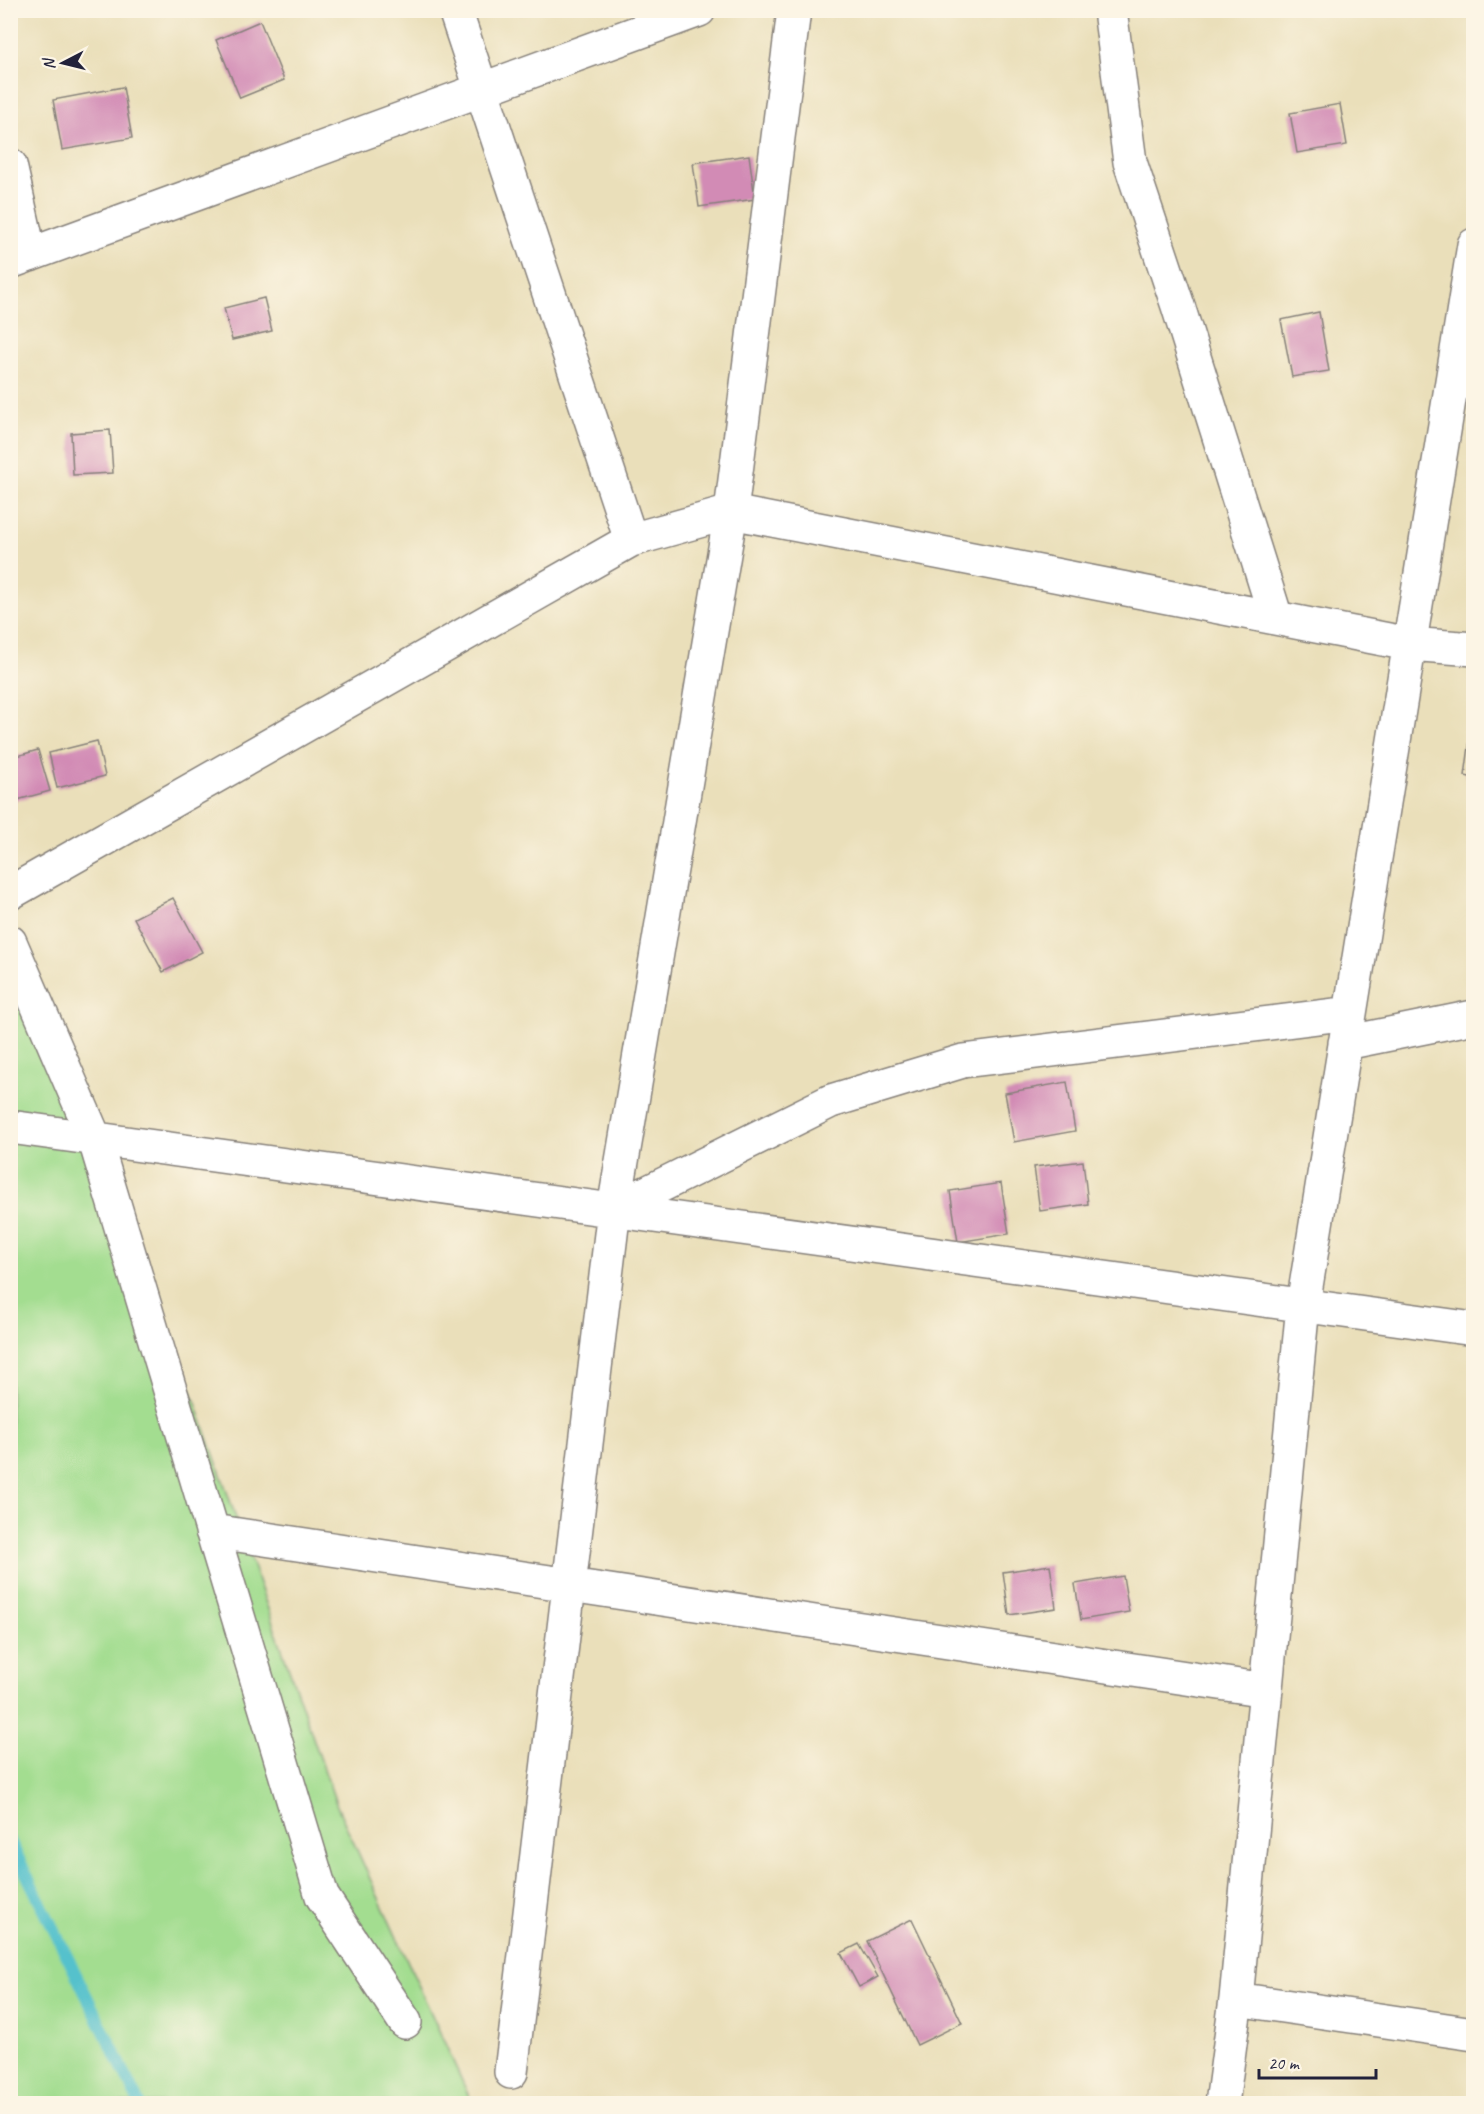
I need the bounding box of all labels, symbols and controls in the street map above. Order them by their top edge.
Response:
north arrow [33,33,93,93]
text: N [38,56,60,71]
scale bar [1259,2042,1376,2080]
text: 20 m [1268,2052,1301,2074]

